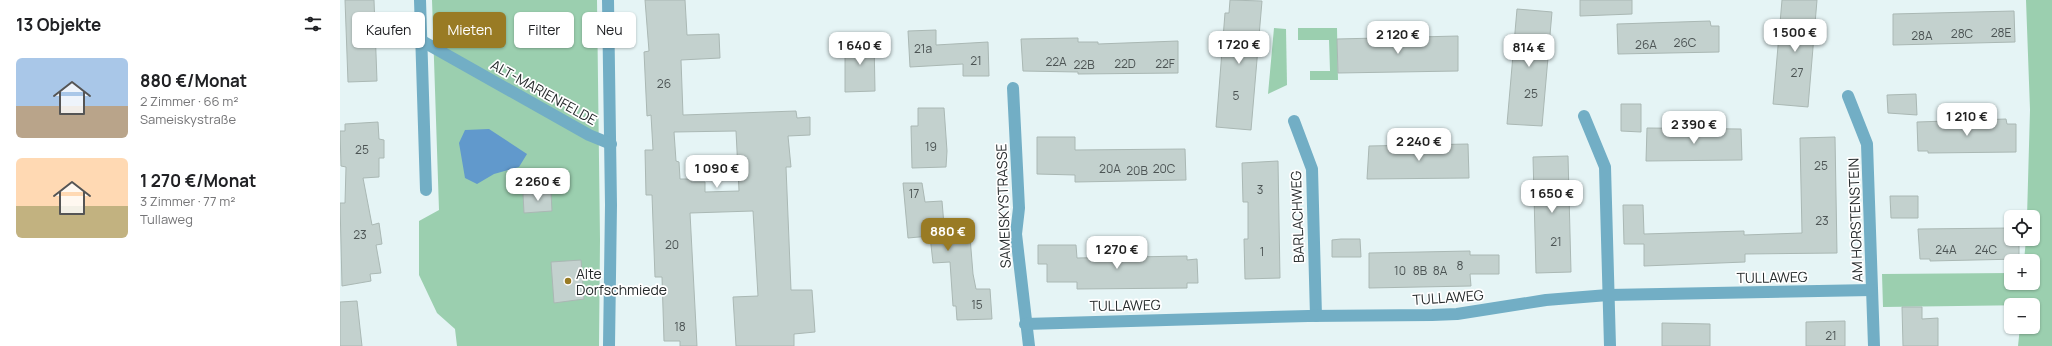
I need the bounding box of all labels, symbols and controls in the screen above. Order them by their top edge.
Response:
chip: Kaufen [352,12,425,48]
chip: Mieten [433,12,506,48]
chip: Filter [514,12,574,48]
chip: Neu [582,12,636,48]
text: 13 Objekte [16,13,101,36]
icon: filters [302,13,324,35]
pin: 1 500 € [1758,19,1832,53]
pin: 2 120 € [1361,21,1435,55]
text: 1 500 € [1773,23,1817,41]
house number: 28E [1991,24,2011,41]
text: 2 120 € [1376,25,1420,43]
house number: 28C [1951,25,1974,42]
house number: 28A [1911,27,1933,44]
pin: 1 720 € [1202,31,1276,65]
pin: 1 640 € [823,32,897,66]
pin: 814 € [1501,34,1557,68]
house number: 26C [1674,34,1697,51]
text: 1 720 € [1218,35,1261,53]
text: 1 640 € [838,36,882,54]
house number: 26A [1635,36,1657,53]
text: 814 € [1512,38,1546,56]
house number: 21a [914,40,932,57]
house number: 21 [970,52,982,69]
house number: 22A [1045,53,1067,70]
street label: ALT-MARIENFELDE [487,55,601,129]
house number: 22D [1114,55,1136,72]
house number: 22F [1155,55,1175,72]
house number: 22B [1073,56,1095,73]
house number: 27 [1791,64,1803,81]
text: 880 €/Monat [140,69,247,92]
icon: home [48,74,96,122]
house number: 26 [657,75,671,92]
house number: 25 [1524,85,1538,102]
house number: 5 [1233,87,1240,104]
text: 2 Zimmer · 66 m² [140,92,238,110]
pin: 1 210 € [1930,103,2004,137]
text: 1 210 € [1946,107,1988,125]
text: Sameiskystraße [140,110,236,128]
pin: 2 390 € [1657,111,1731,145]
text: 2 390 € [1671,115,1717,133]
pin: 2 240 € [1382,128,1456,162]
text: 2 240 € [1396,132,1442,150]
house number: 19 [925,138,937,155]
house number: 25 [355,141,369,158]
street label: SAMEISKYSTRASSE [991,143,1015,269]
pin: 1 090 € [680,155,754,189]
house number: 25 [1814,157,1828,174]
street label: AM HORSTENSTEIN [1843,158,1867,282]
text: 1 090 € [695,159,739,177]
house number: 20A [1099,160,1121,177]
house number: 20C [1153,160,1176,177]
house number: 20B [1126,162,1148,179]
pin: 2 260 € [501,168,575,202]
text: 1 270 €/Monat [140,169,256,192]
street label: BARLACHWEG [1286,170,1308,263]
text: 2 260 € [515,172,561,190]
icon: home [48,174,96,222]
pin: 1 650 € [1515,180,1589,214]
house number: 3 [1257,181,1263,198]
text: 1 650 € [1530,184,1574,202]
house number: 17 [909,185,919,202]
text: 3 Zimmer · 77 m² [140,192,235,210]
text: Tullaweg [140,210,193,228]
map controls [2004,210,2040,334]
button: locate [2004,210,2040,246]
house number: 23 [1815,212,1829,229]
pin: 880 € [920,218,976,252]
text: 880 € [930,222,966,240]
house number: 23 [353,226,367,243]
house number: 21 [1550,233,1562,250]
house number: 20 [665,236,679,253]
pin: 1 270 € [1080,236,1154,270]
text: 1 270 € [1096,240,1139,258]
house number: 24A [1935,241,1957,258]
house number: 24C [1975,241,1998,258]
house number: 1 [1260,243,1264,260]
button: + [2004,254,2040,290]
house number: 8 [1457,257,1464,274]
house number: 10 [1394,262,1406,279]
house number: 8B [1413,262,1427,279]
house number: 8A [1433,262,1448,279]
place label: Alte Dorfschmiede [576,264,667,299]
street label: TULLAWEG [1736,267,1808,287]
marker: Alte Dorfschmiede [563,276,573,286]
street label: TULLAWEG [1412,285,1484,309]
street label: TULLAWEG [1089,295,1161,315]
house number: 15 [971,296,983,313]
button: − [2004,298,2040,334]
house number: 18 [674,318,686,335]
house number: 21 [1825,327,1837,344]

